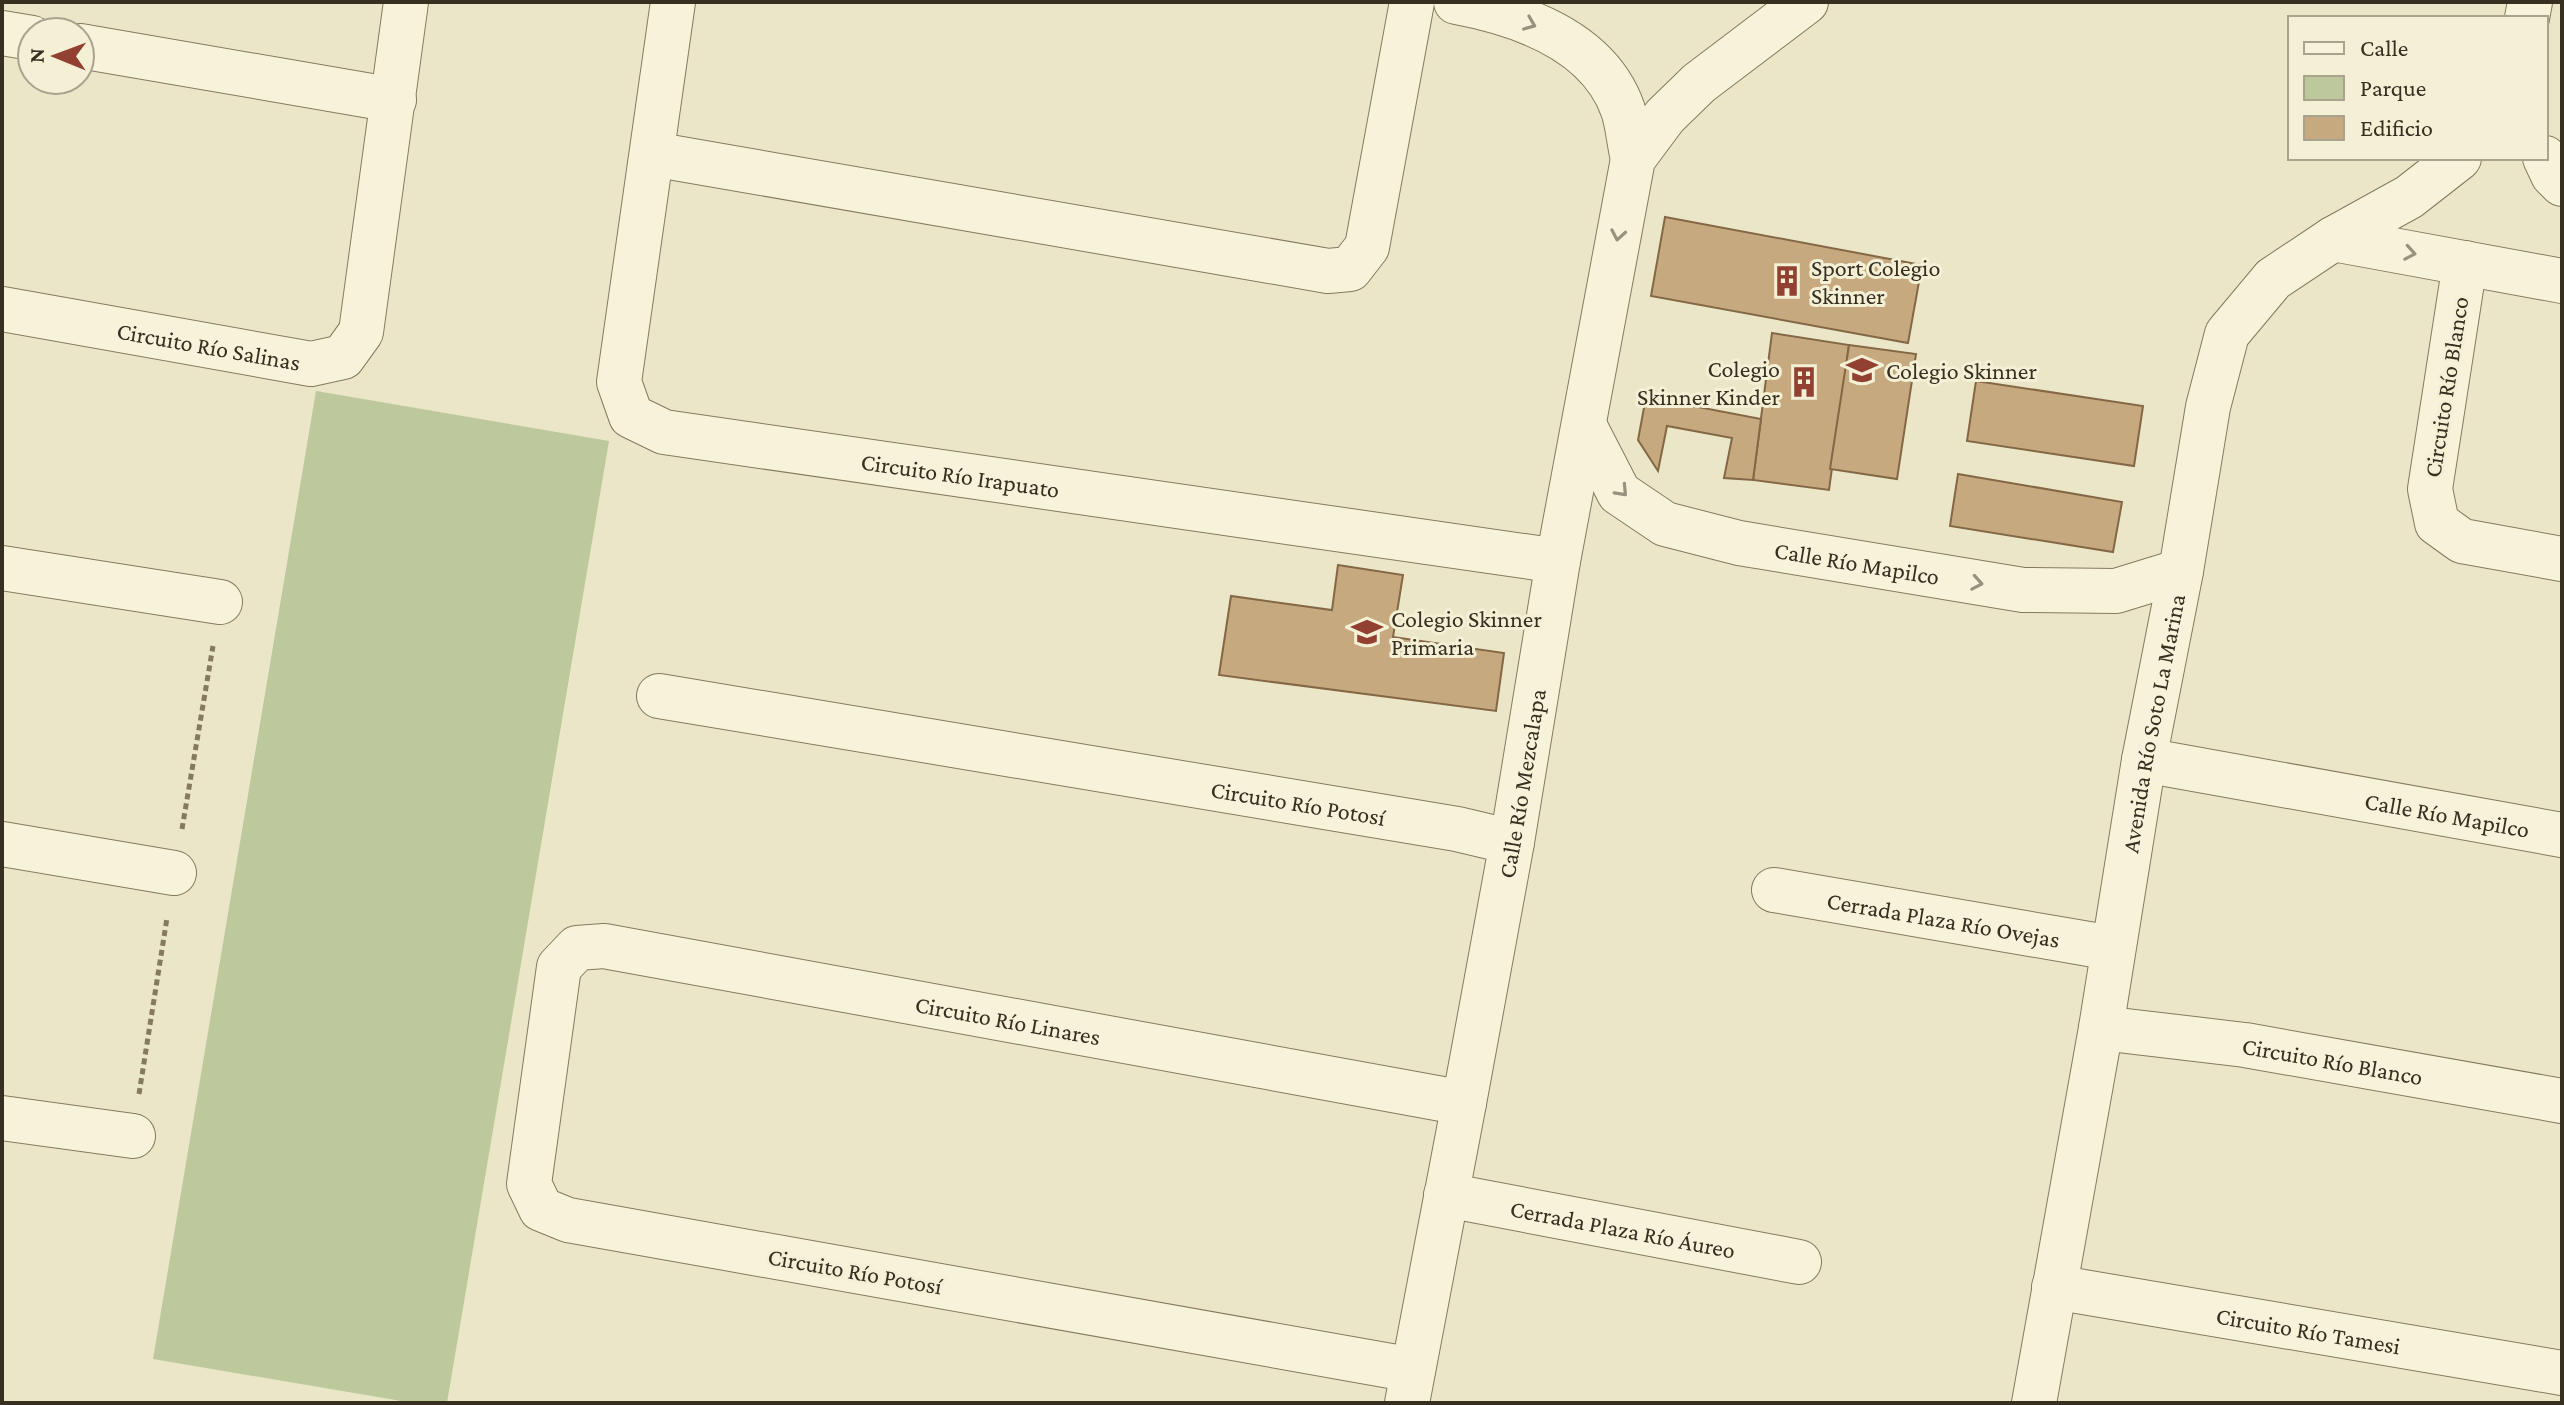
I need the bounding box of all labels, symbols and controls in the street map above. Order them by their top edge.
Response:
one-way arrow [1522,14,1536,31]
north arrow [16,16,96,96]
legend [2288,16,2548,160]
text: Calle [2360,34,2408,61]
text: N [24,48,49,63]
text: Parque [2360,74,2426,101]
text: Edificio [2360,114,2433,141]
one-way arrow [1611,229,1628,242]
one-way arrow [2403,243,2417,260]
place label: Sport Colegio Skinner [1811,254,1940,309]
building icon: Sport Colegio Skinner [1770,264,1804,298]
street label: Circuito Río Blanco [2418,295,2474,479]
street label: Circuito Río Salinas [115,316,303,375]
school or university icon: Colegio Skinner [1845,353,1879,387]
place label: Colegio Skinner Kinder [1637,355,1780,410]
place label: Colegio Skinner [1886,357,2037,384]
building icon: Colegio Skinner Kinder [1787,365,1821,399]
street label: Circuito Río Irapuato [859,447,1061,502]
one-way arrow [1613,482,1627,496]
street label: Calle Río Mapilco [1773,536,1942,589]
one-way arrow [1970,573,1984,590]
street label: Avenida Río Soto La Marina [2116,592,2190,855]
place label: Colegio Skinner Primaria [1391,605,1542,660]
school or university icon: Colegio Skinner Primaria [1350,615,1384,649]
street label: Calle Río Mezcalapa [1492,687,1550,880]
street label: Circuito Río Potosí [1209,775,1388,830]
street label: Calle Río Mapilco [2363,786,2532,842]
street label: Cerrada Plaza Río Ovejas [1825,886,2062,952]
street label: Circuito Río Linares [913,990,1103,1050]
street label: Circuito Río Blanco [2240,1031,2425,1090]
street label: Cerrada Plaza Río Áureo [1508,1194,1738,1263]
street label: Circuito Río Potosí [766,1242,945,1300]
street label: Circuito Río Tamesi [2214,1301,2403,1359]

